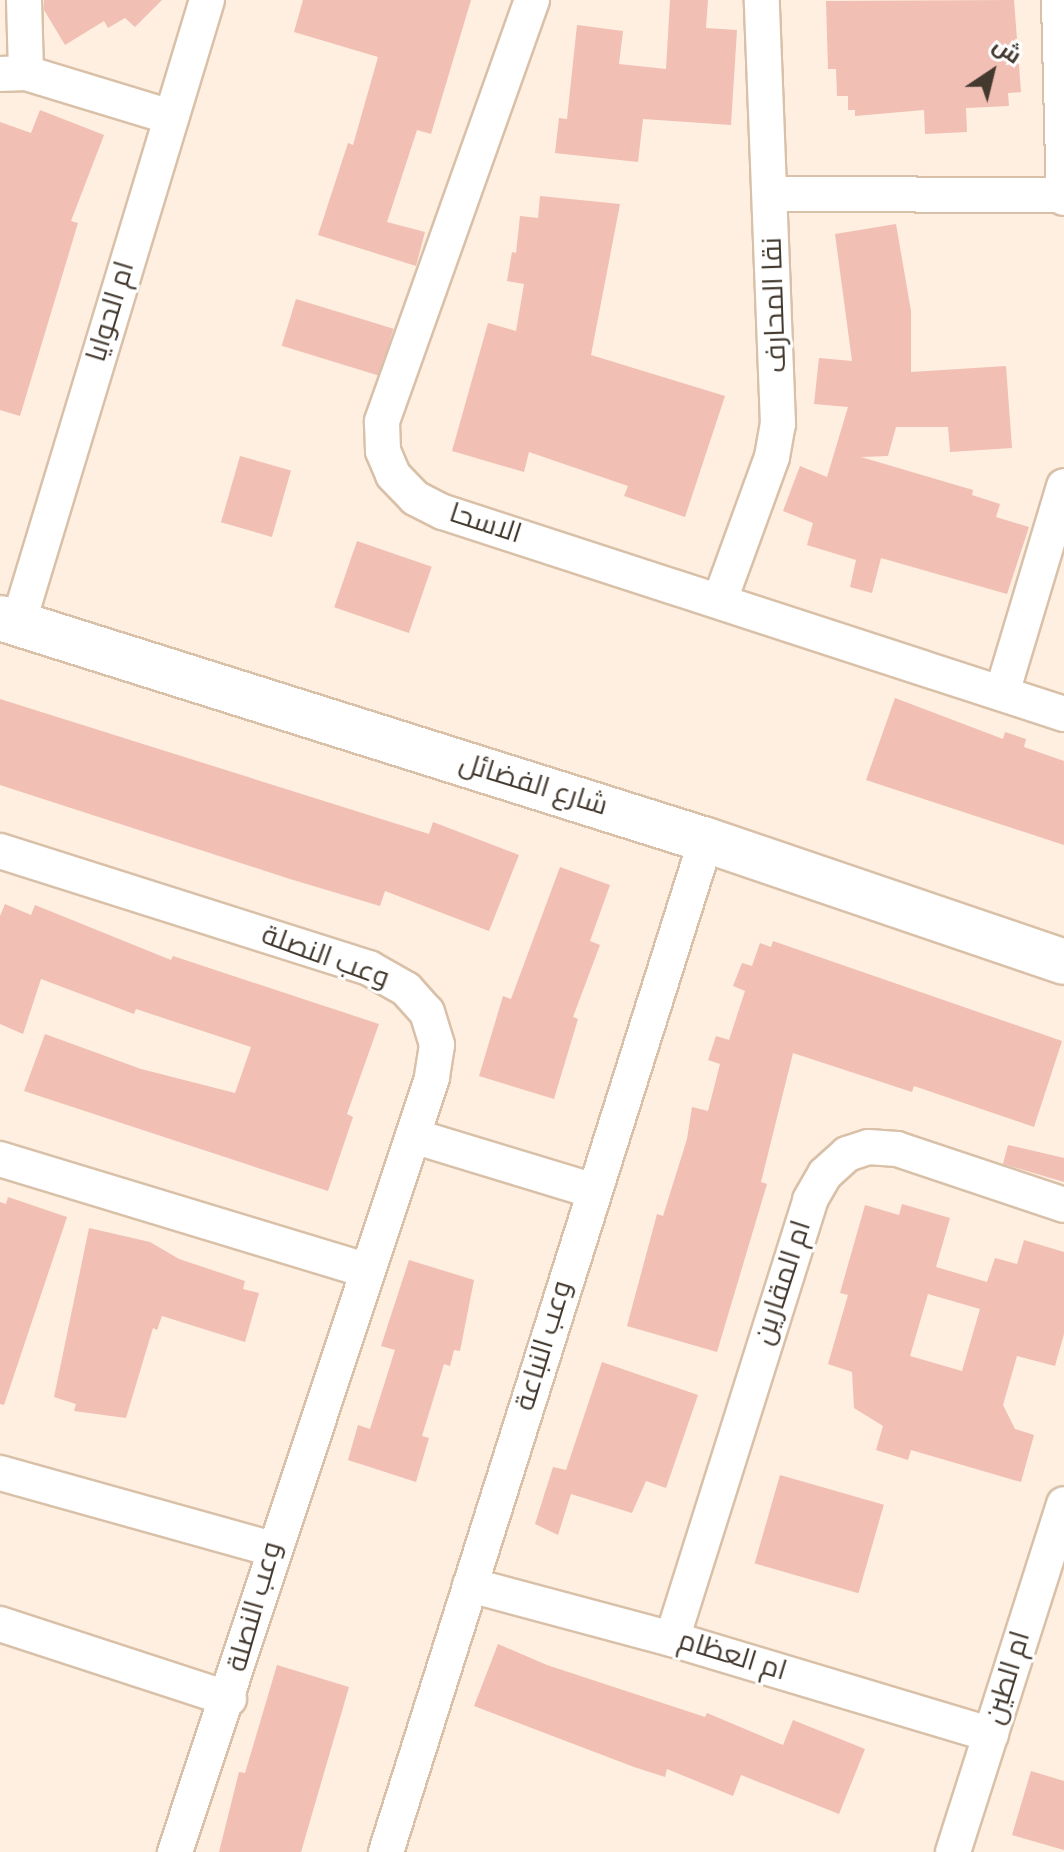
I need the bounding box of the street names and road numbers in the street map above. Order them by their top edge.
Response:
street label: نقا المحارف [757,237,795,373]
street label: ام الحوايا [81,258,143,366]
street label: الاسحا [445,498,525,552]
street label: شارع الفضائل [455,748,611,824]
street label: وعب النصلة [257,919,393,997]
street label: ام المقارين [748,1217,820,1349]
street label: وعب النباعة [509,1277,581,1415]
street label: وعب النصلة [221,1538,291,1676]
street label: ام العظام [674,1625,790,1689]
street label: ام الطين [979,1627,1039,1729]

